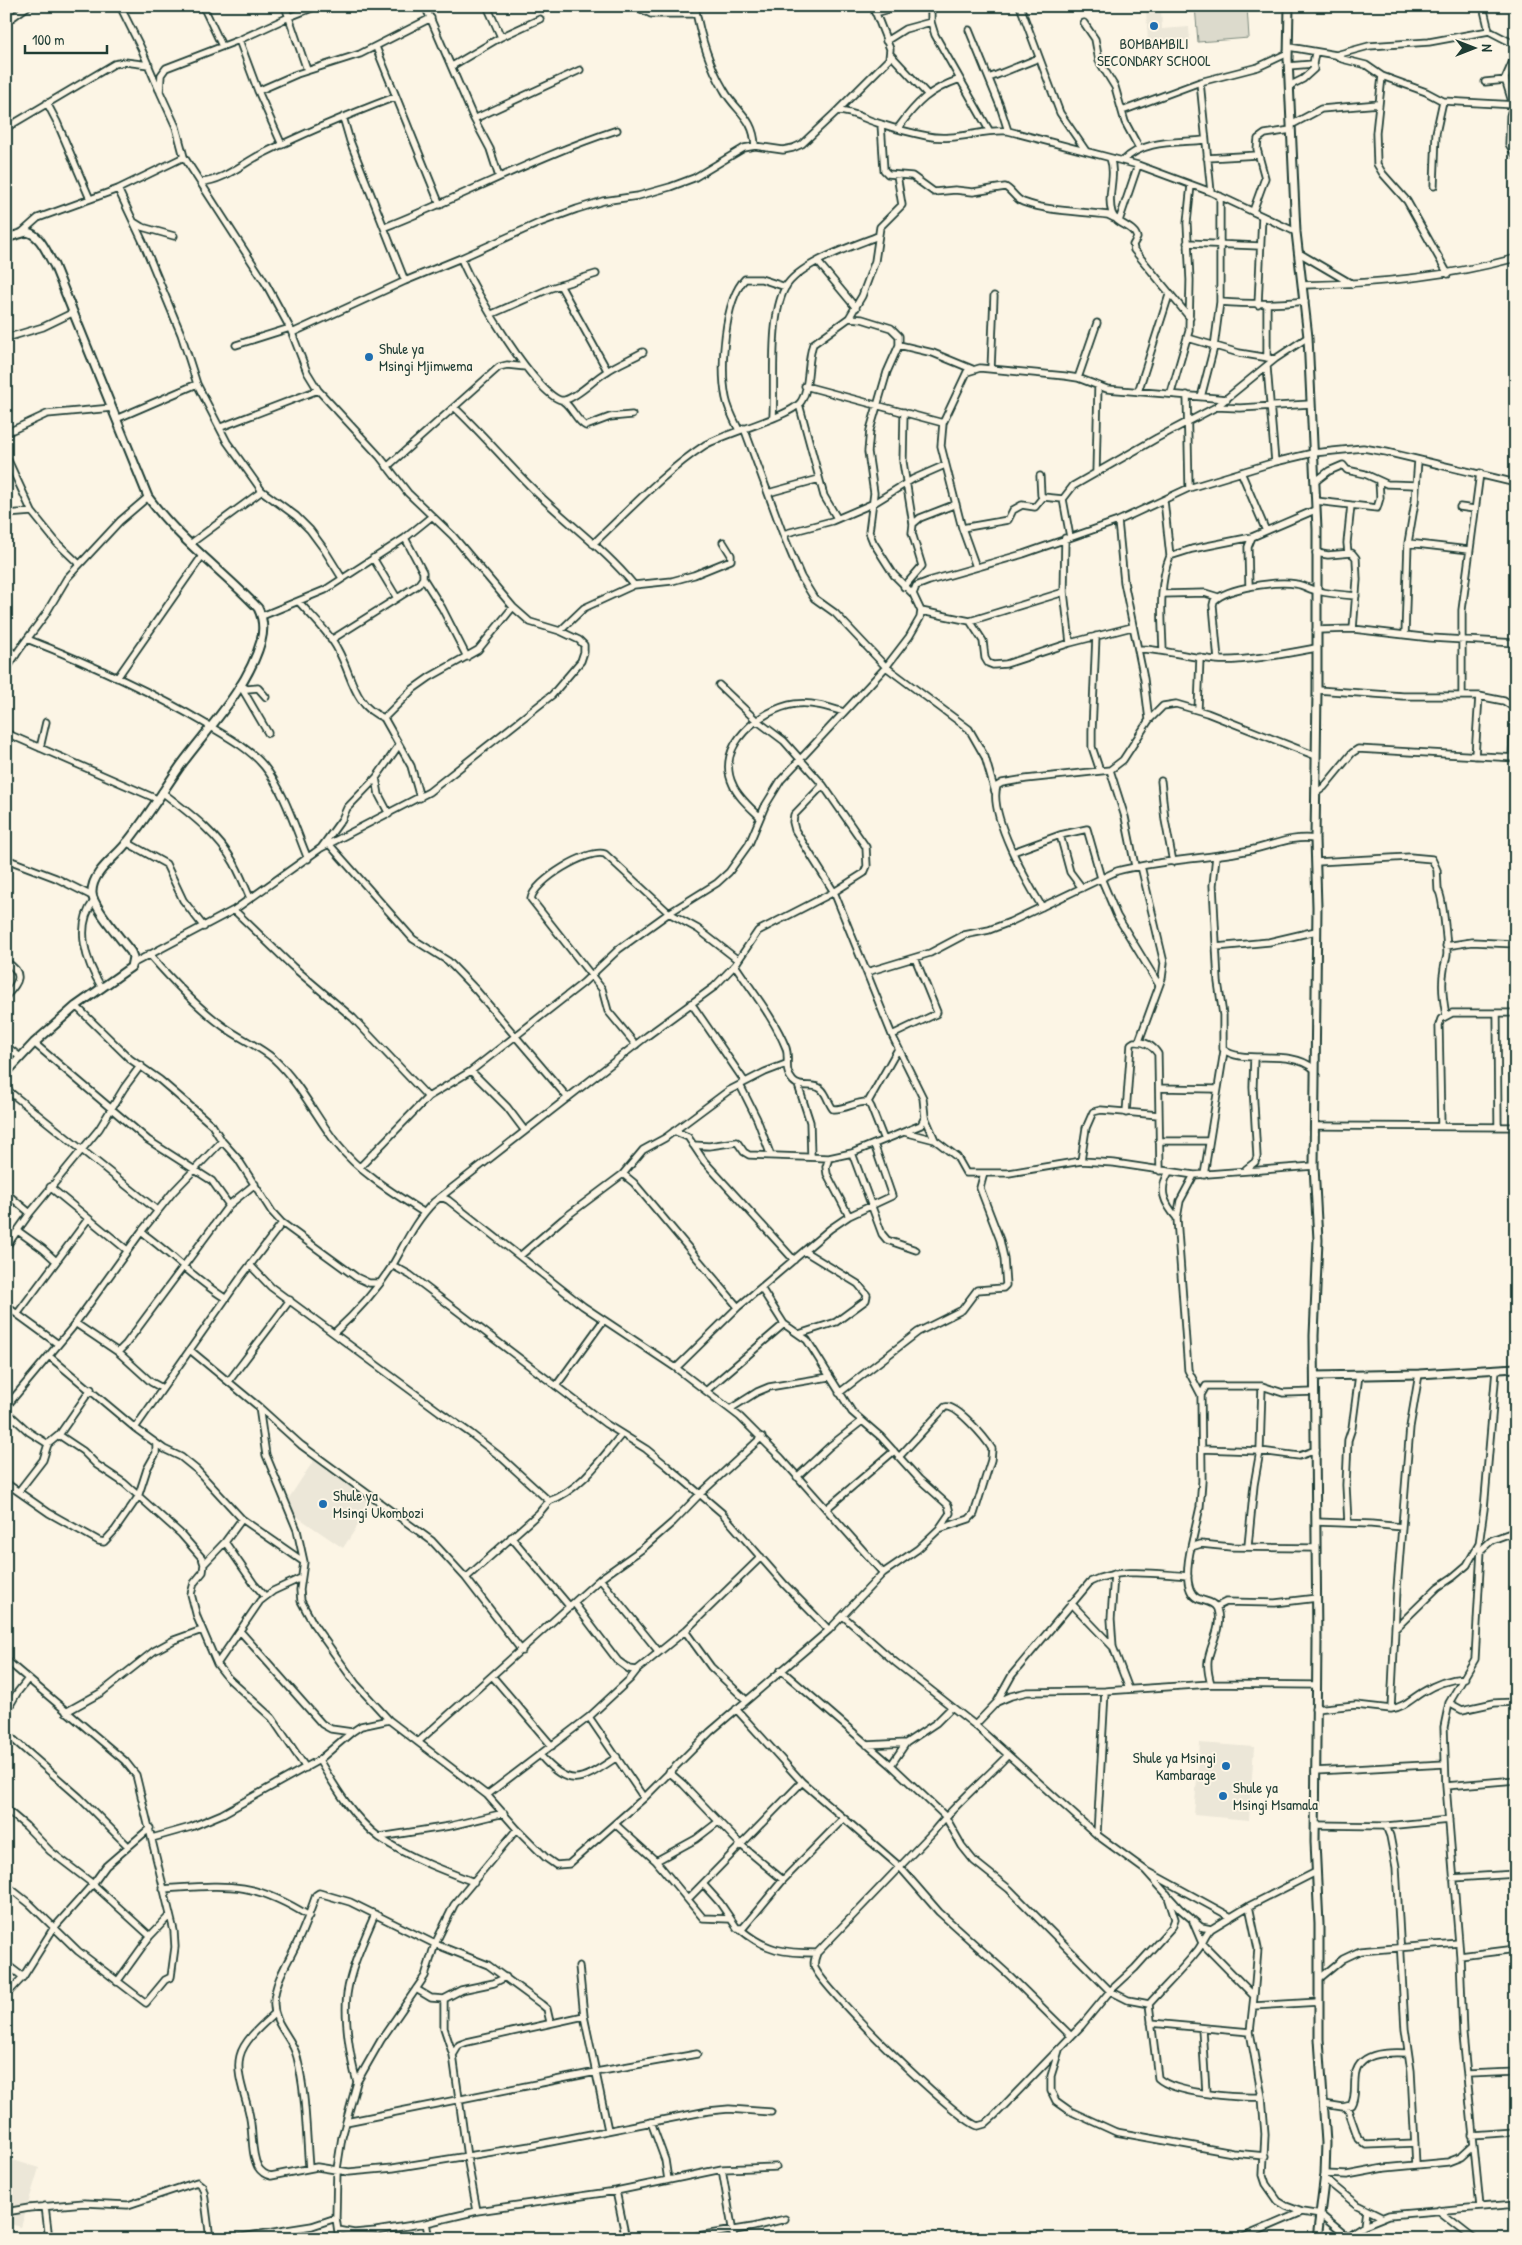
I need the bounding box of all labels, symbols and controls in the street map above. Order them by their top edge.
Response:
marker: BOMBAMBILI SECONDARY SCHOOL [1148,20,1160,32]
scale bar [25,22,108,54]
north arrow [1450,22,1500,72]
text: 100 m [32,29,65,50]
place label: BOMBAMBILI SECONDARY SCHOOL [1097,33,1211,71]
text: N [1478,44,1497,52]
place label: Shule ya Msingi Mjimwema [379,338,472,376]
marker: Shule ya Msingi Mjimwema [363,351,375,363]
place label: Shule ya Msingi Ukombozi [333,1485,424,1523]
marker: Shule ya Msingi Ukombozi [317,1498,329,1510]
place label: Shule ya Msingi Kambarage [1133,1747,1216,1785]
marker: Shule ya Msingi Kambarage [1220,1760,1232,1772]
place label: Shule ya Msingi Msamala [1233,1777,1318,1815]
marker: Shule ya Msingi Msamala [1217,1790,1229,1802]

